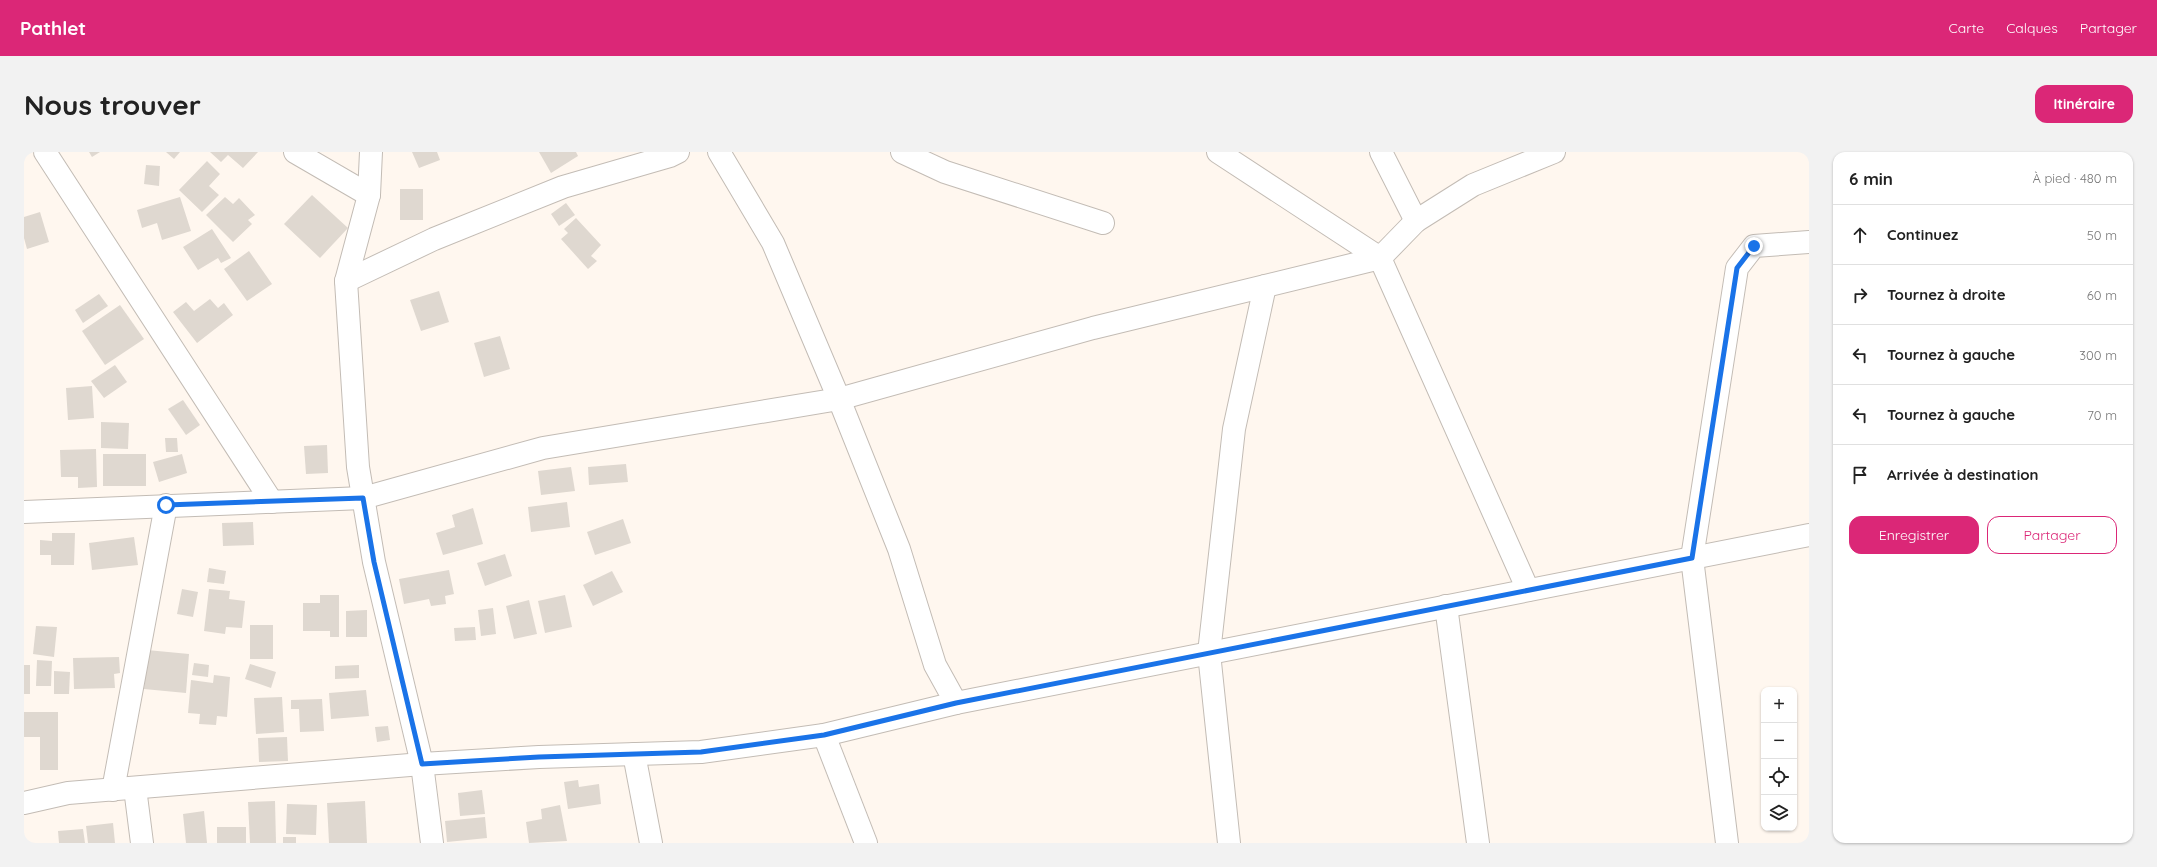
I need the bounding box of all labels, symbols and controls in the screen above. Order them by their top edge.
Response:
text: Pathlet [20,16,86,40]
text: Carte [1949,19,1984,37]
text: Calques [2006,19,2058,37]
text: Partager [2080,19,2137,37]
button: Itinéraire [2035,85,2133,123]
text: Nous trouver [24,87,201,122]
text: 6 min [1849,168,1893,189]
text: À pied · 480 m [2033,170,2117,186]
icon: ahead [1849,224,1871,246]
text: Continuez [1887,225,1958,244]
text: 50 m [2087,227,2117,243]
route end [1745,237,1763,255]
icon: right [1849,284,1871,306]
text: Tournez à droite [1887,285,2006,304]
text: 60 m [2087,287,2117,303]
icon: left [1849,344,1871,366]
text: Tournez à gauche [1887,345,2015,364]
text: 300 m [2079,347,2117,363]
icon: left [1849,404,1871,426]
text: Tournez à gauche [1887,405,2015,424]
text: 70 m [2087,407,2117,423]
icon: arrive [1849,464,1871,486]
text: Arrivée à destination [1887,465,2039,484]
route start [157,496,175,514]
button: Enregistrer [1849,516,1979,554]
button: Partager [1987,516,2117,554]
map controls [1761,687,1797,831]
button: + [1761,687,1797,723]
button: − [1761,723,1797,759]
button: locate [1761,759,1797,795]
button: layers [1761,795,1797,831]

